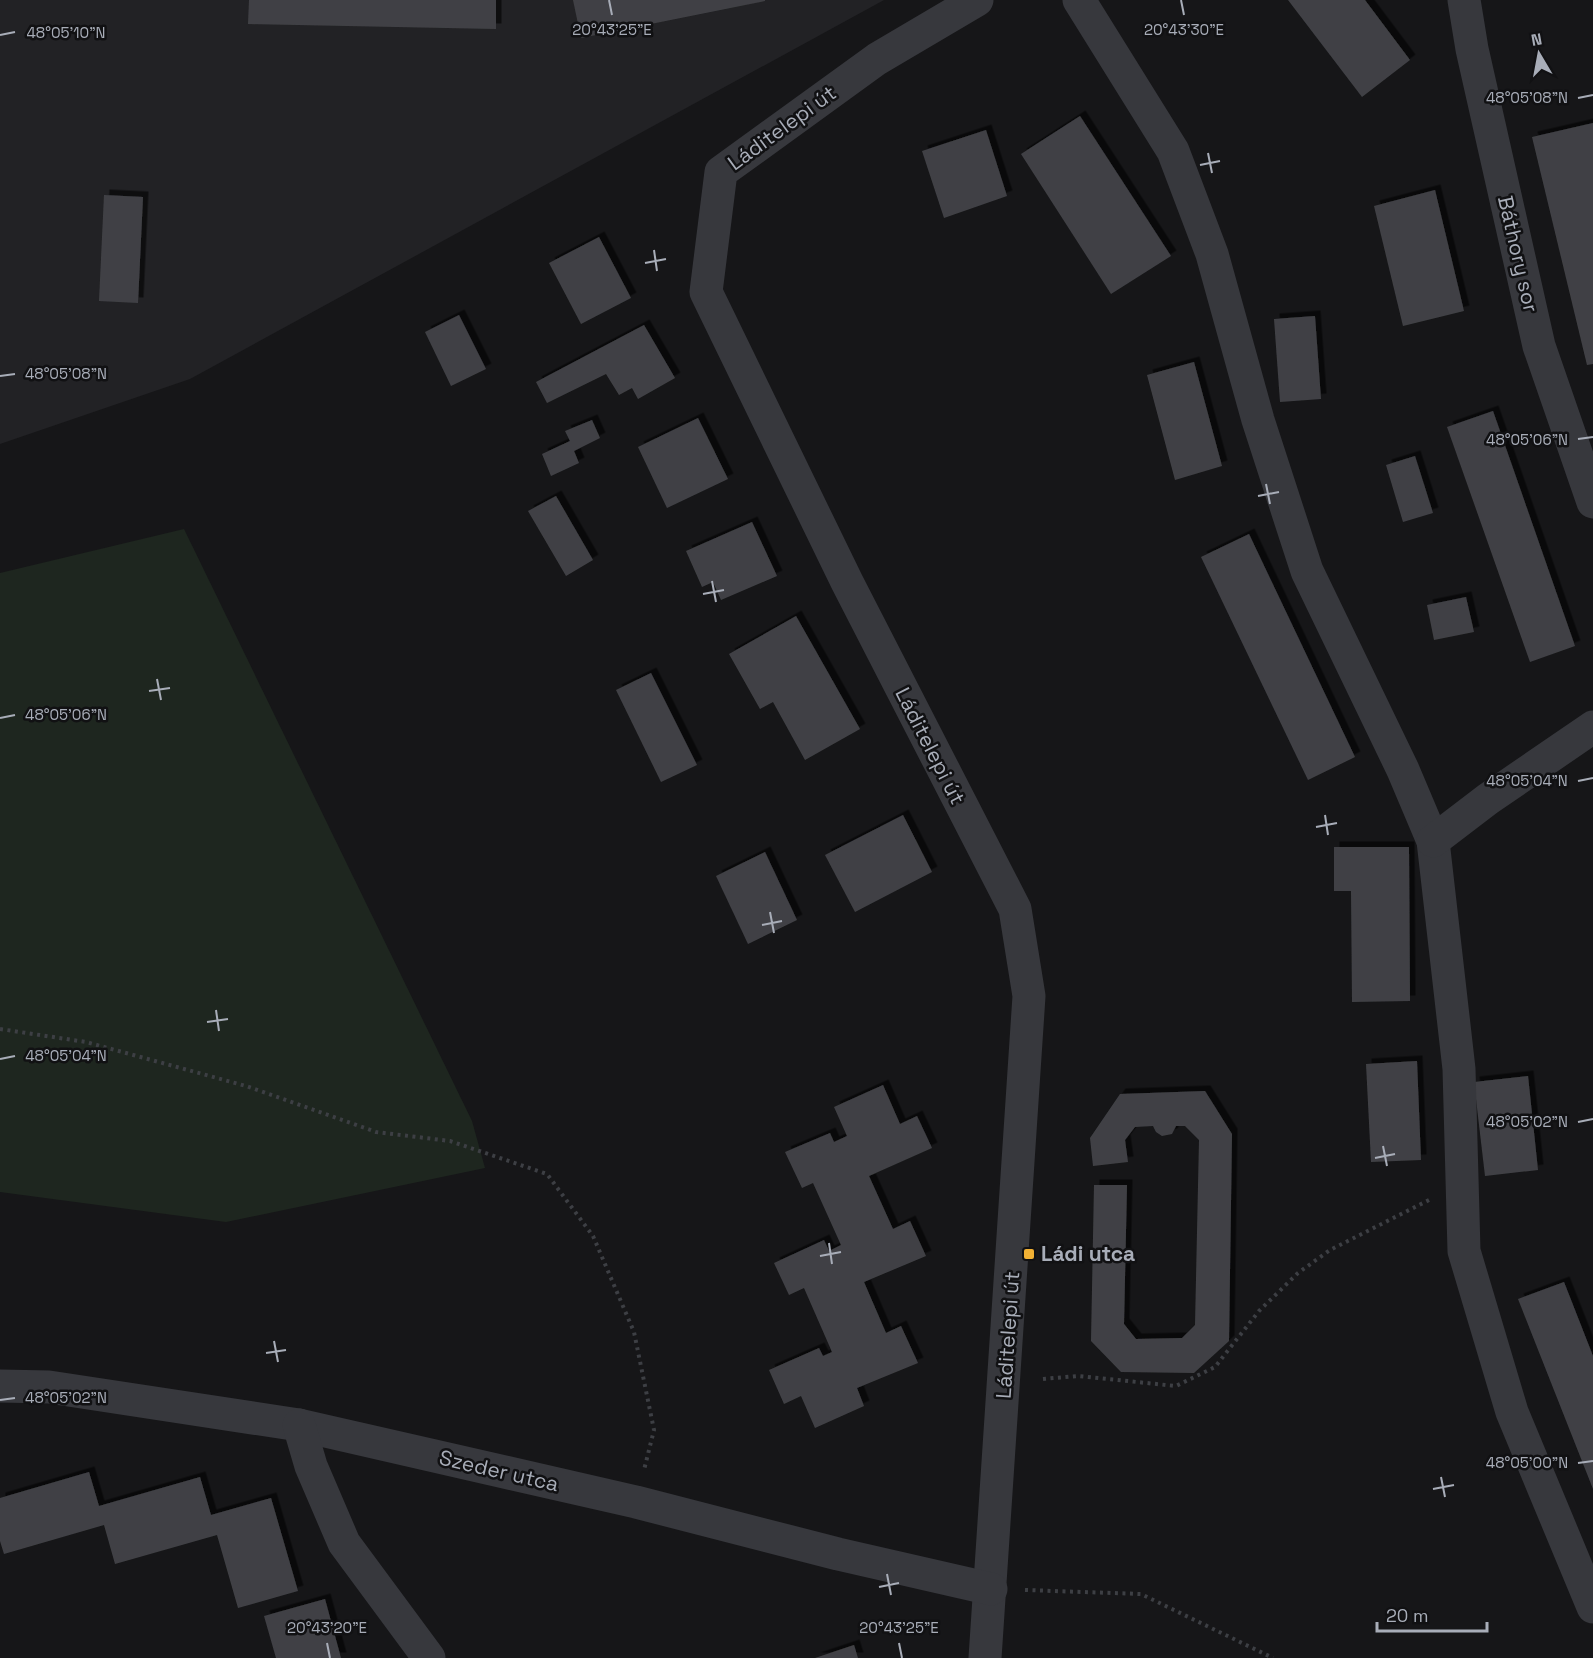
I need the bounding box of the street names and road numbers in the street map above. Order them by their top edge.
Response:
street label: Láditelepi út [722,79,841,176]
street label: Báthory sor [1492,193,1545,315]
street label: Láditelepi út [889,683,971,809]
street label: Láditelepi út [990,1270,1025,1400]
street label: Szeder utca [437,1444,562,1497]

